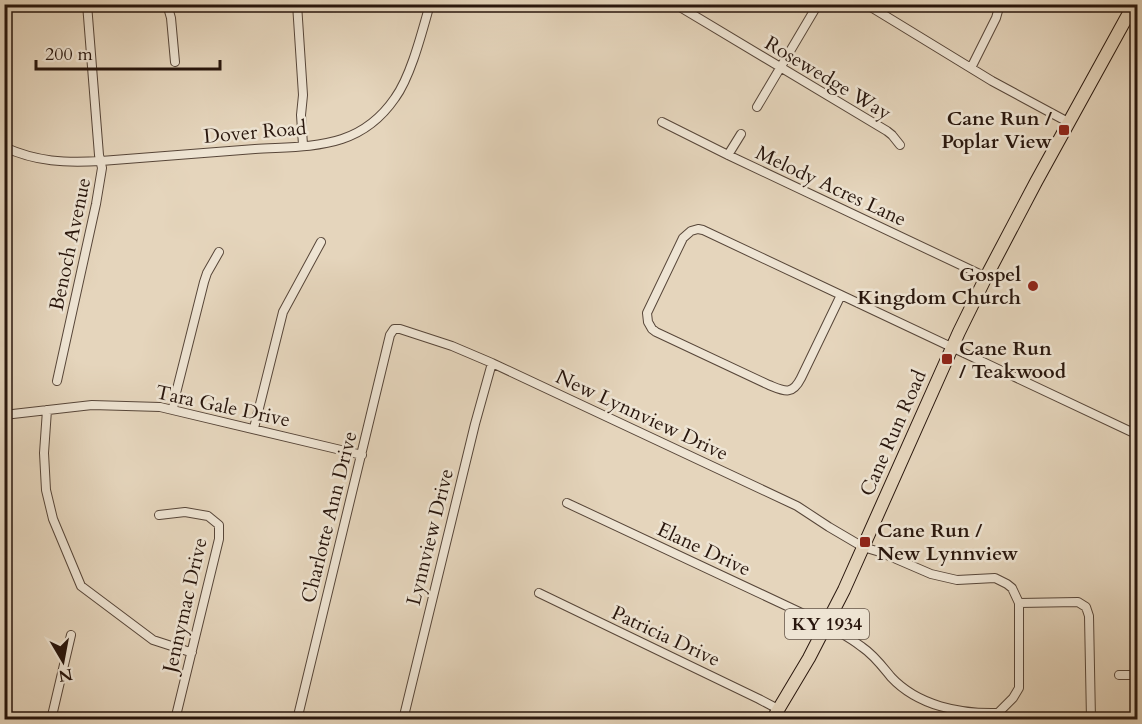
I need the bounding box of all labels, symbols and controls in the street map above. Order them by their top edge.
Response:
street label: Rosewedge Way [760,30,897,127]
scale bar [36,33,220,71]
text: 200 m [45,42,93,67]
place label: Cane Run / Poplar View [941,105,1053,155]
street label: Dover Road [203,114,308,150]
marker: Cane Run / Poplar View [1057,123,1071,137]
street label: Melody Acres Lane [751,139,911,233]
street label: Benoch Avenue [43,175,97,313]
place label: Gospel Kingdom Church [857,261,1022,311]
marker: Gospel Kingdom Church [1026,279,1040,293]
place label: Cane Run / Teakwood [959,335,1067,385]
marker: Cane Run / Teakwood [940,352,954,366]
street label: New Lynnview Drive [551,363,733,467]
street label: Cane Run Road [853,365,933,500]
street label: Tara Gale Drive [153,379,293,433]
street label: Charlotte Ann Drive [295,428,363,606]
street label: Lynnview Drive [400,466,460,608]
street label: Elane Drive [653,516,755,582]
place label: Cane Run / New Lynnview [877,517,1019,567]
street label: Jennymac Drive [156,535,214,678]
marker: Cane Run / New Lynnview [858,535,872,549]
street label: Patricia Drive [607,599,725,673]
road number: KY 1934 [785,609,869,639]
north arrow [33,631,93,691]
text: N [57,663,74,687]

